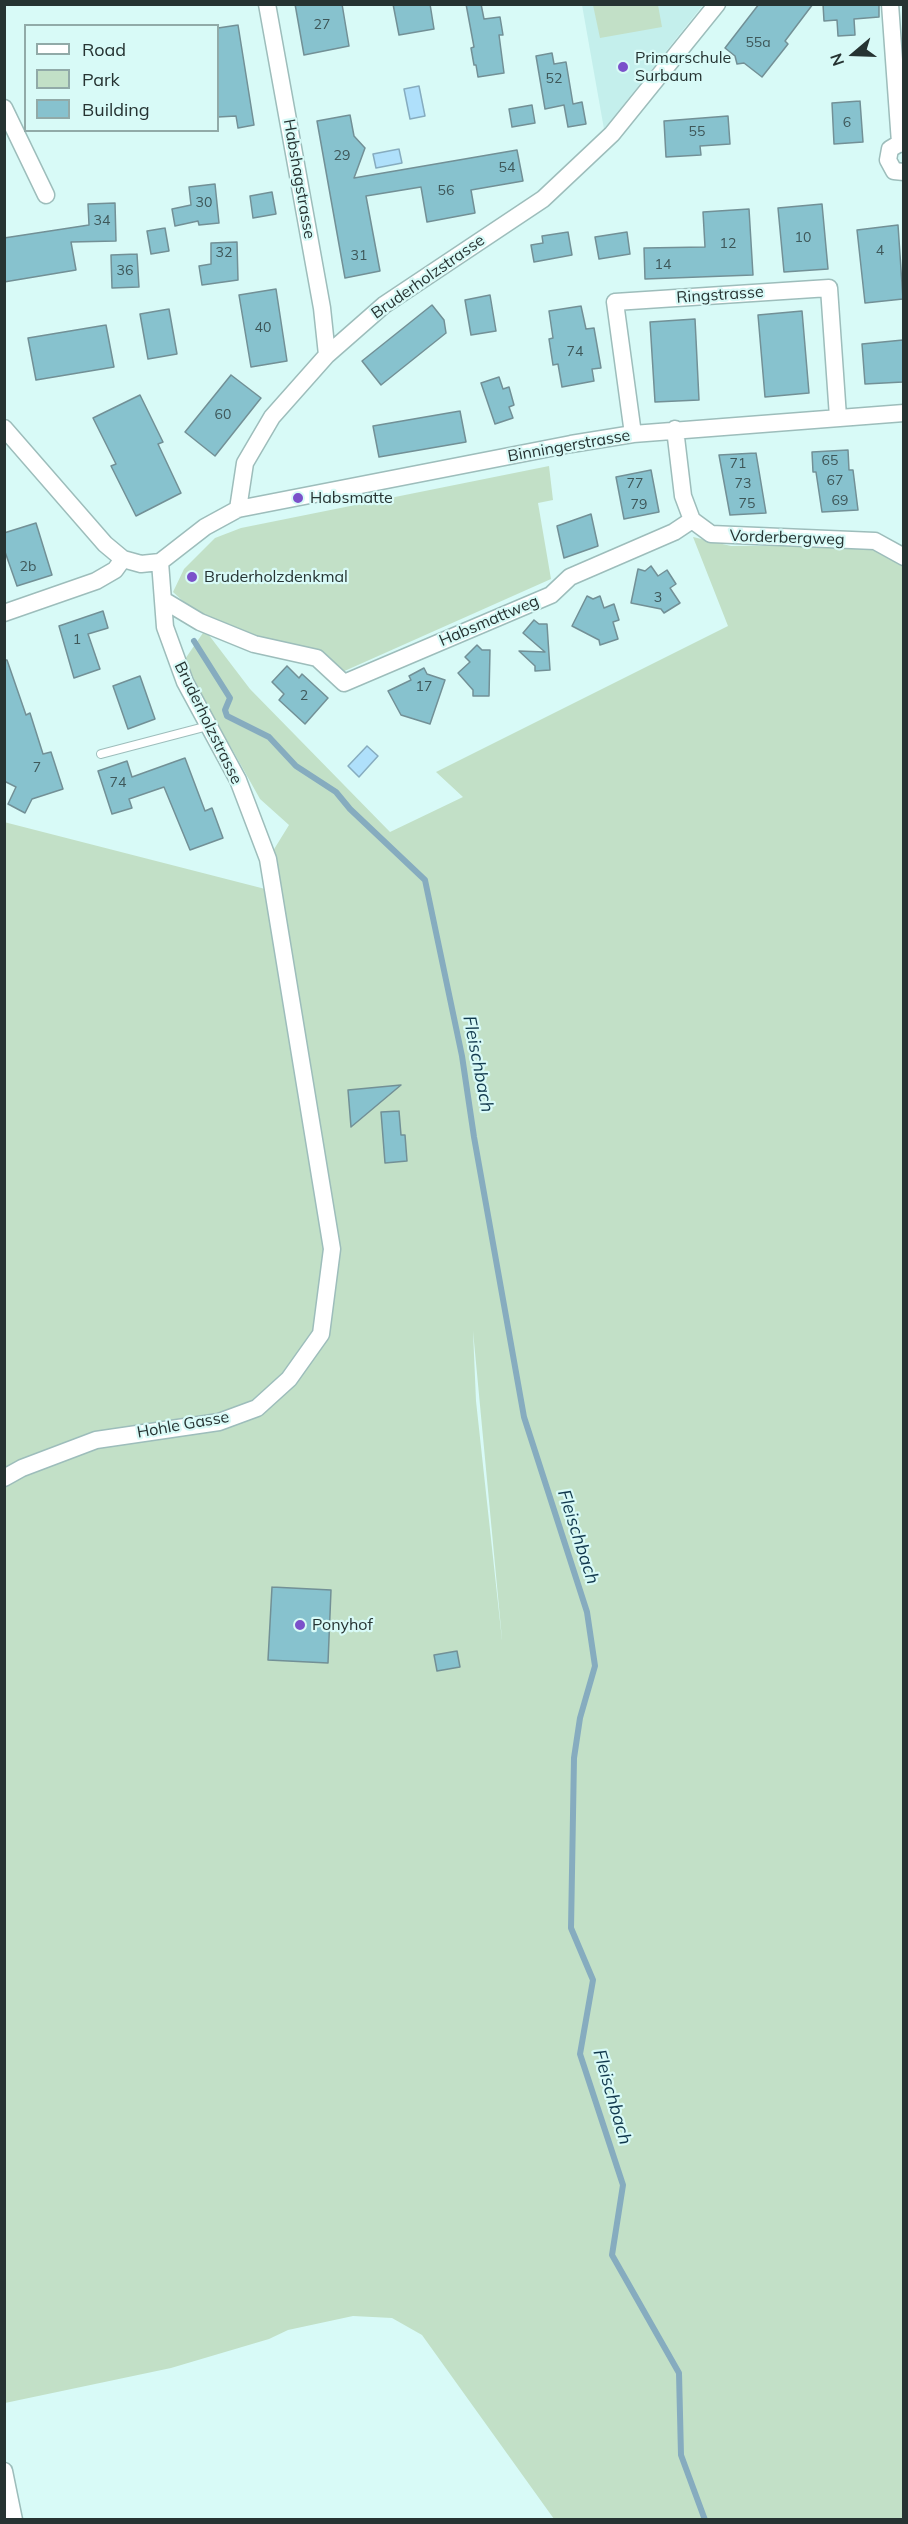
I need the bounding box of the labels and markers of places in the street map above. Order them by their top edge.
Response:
place label: Primarschule Surbaum [635,48,731,86]
marker: Primarschule Surbaum [616,60,630,74]
place label: Habsmatte [310,488,393,508]
marker: Habsmatte [291,491,305,505]
place label: Bruderholzdenkmal [204,567,348,587]
marker: Bruderholzdenkmal [185,570,199,584]
place label: Ponyhof [312,1615,373,1635]
marker: Ponyhof [293,1618,307,1632]

